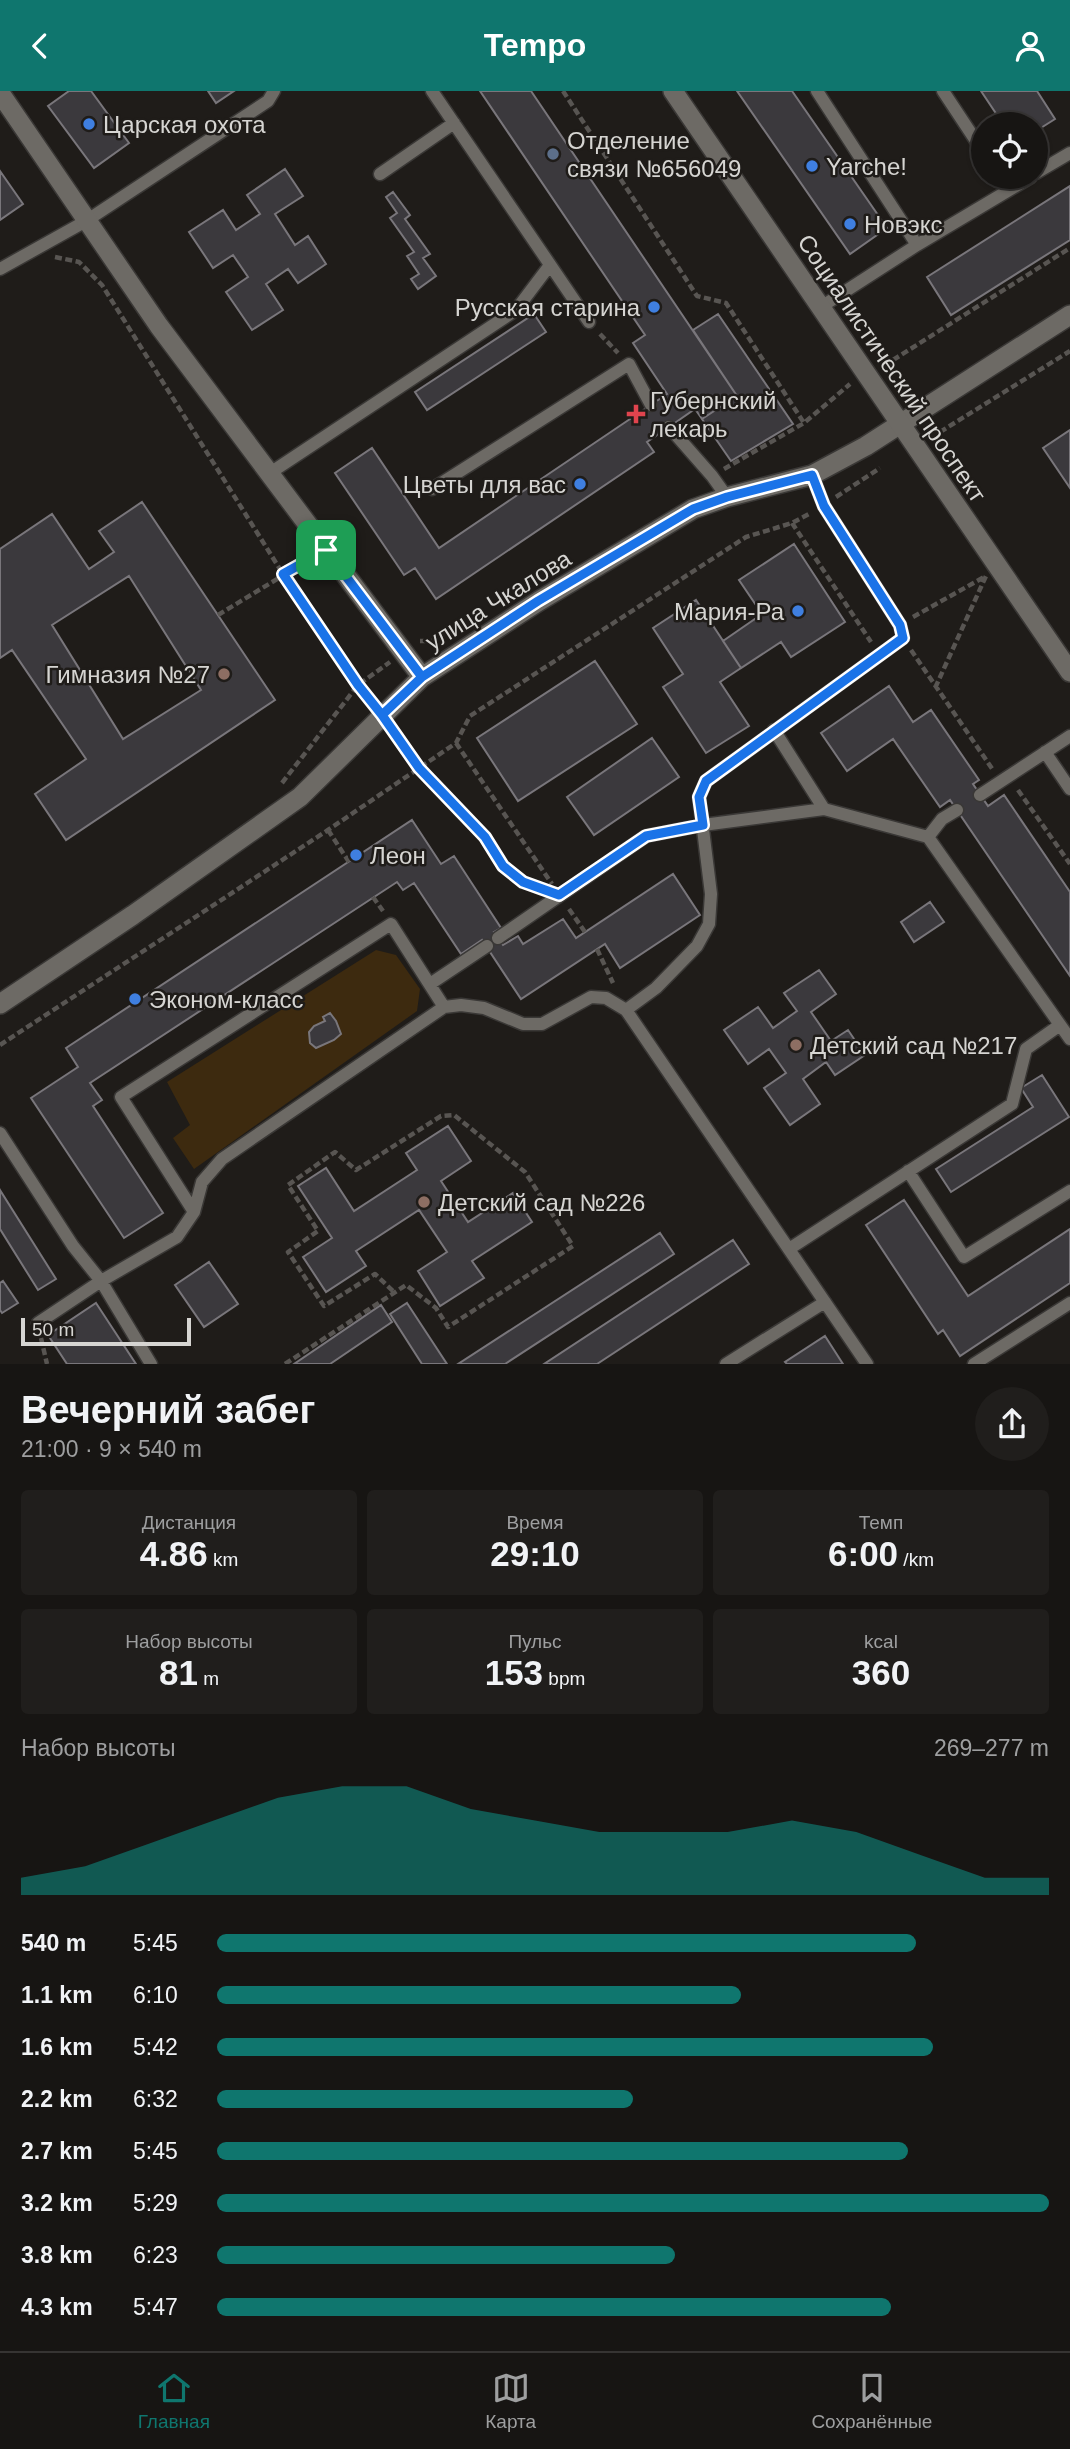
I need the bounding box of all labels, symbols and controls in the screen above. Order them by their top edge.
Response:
icon: back [21,27,59,65]
text: Tempo [484,27,586,63]
icon: person [1011,27,1049,65]
place label: Царская охота [103,111,266,138]
map controls [971,112,1048,189]
button: locate [971,112,1048,189]
marker: Царская охота [81,116,97,132]
place label: Отделение связи №656049 [567,127,741,182]
marker: Отделение связи №656049 [545,146,561,162]
place label: Yarche! [826,153,907,180]
marker: Yarche! [804,158,820,174]
place label: Новэкс [864,211,942,238]
marker: Новэкс [842,216,858,232]
street label: Социалистический проспект [792,229,992,507]
place label: Русская старина [455,294,641,321]
marker: Русская старина [646,299,662,315]
place label: Губернский лекарь [650,387,776,442]
marker: Губернский лекарь [628,406,644,422]
place label: Цветы для вас [403,471,566,498]
marker: Цветы для вас [572,476,588,492]
pin [296,520,356,580]
icon: arrive [307,531,345,569]
street label: улица Чкалова [420,544,576,656]
place label: Мария-Ра [674,598,785,625]
marker: Мария-Ра [790,603,806,619]
place label: Гимназия №27 [46,661,210,688]
marker: Гимназия №27 [216,666,232,682]
place label: Леон [370,842,426,869]
marker: Леон [348,847,364,863]
place label: Эконом-класс [149,986,304,1013]
marker: Эконом-класс [127,991,143,1007]
place label: Детский сад №217 [810,1032,1017,1059]
marker: Детский сад №217 [788,1037,804,1053]
place label: Детский сад №226 [438,1189,645,1216]
marker: Детский сад №226 [416,1194,432,1210]
scale bar [21,1315,191,1347]
text: 50 m [32,1319,74,1340]
button: share [975,1387,1049,1461]
text: Вечерний забег [21,1389,315,1431]
text: 21:00 · 9 × 540 m [21,1436,202,1462]
text: Дистанция [142,1512,236,1533]
text: Время [506,1512,564,1533]
text: Темп [859,1512,903,1533]
text: 4.86 [140,1534,208,1573]
text: 29:10 [490,1534,580,1573]
text: 6:00 [828,1534,898,1573]
text: km [208,1549,238,1570]
text: /km [898,1549,934,1570]
text: Набор высоты [125,1631,253,1652]
text: Пульс [508,1631,562,1652]
text: kcal [864,1631,898,1652]
text: 81 [159,1653,198,1692]
text: 153 [485,1653,543,1692]
text: 360 [852,1653,910,1692]
text: m [198,1668,219,1689]
text: bpm [543,1668,585,1689]
text: Набор высоты [21,1735,175,1761]
text: 269–277 m [934,1735,1049,1761]
text: 540 m [21,1930,86,1956]
text: 5:45 [133,1930,178,1956]
text: 1.1 km [21,1982,93,2008]
text: 6:10 [133,1982,178,2008]
text: 1.6 km [21,2034,93,2060]
text: 5:42 [133,2034,178,2060]
text: 2.2 km [21,2086,93,2112]
text: 6:32 [133,2086,178,2112]
text: 2.7 km [21,2138,93,2164]
text: 5:45 [133,2138,178,2164]
text: 3.2 km [21,2190,93,2216]
text: 5:29 [133,2190,178,2216]
text: 3.8 km [21,2242,93,2268]
text: 6:23 [133,2242,178,2268]
text: 4.3 km [21,2294,93,2320]
text: 5:47 [133,2294,178,2320]
tab: Главная [138,2369,210,2433]
tab: Карта [485,2369,536,2433]
tab: Сохранённые [811,2369,932,2433]

